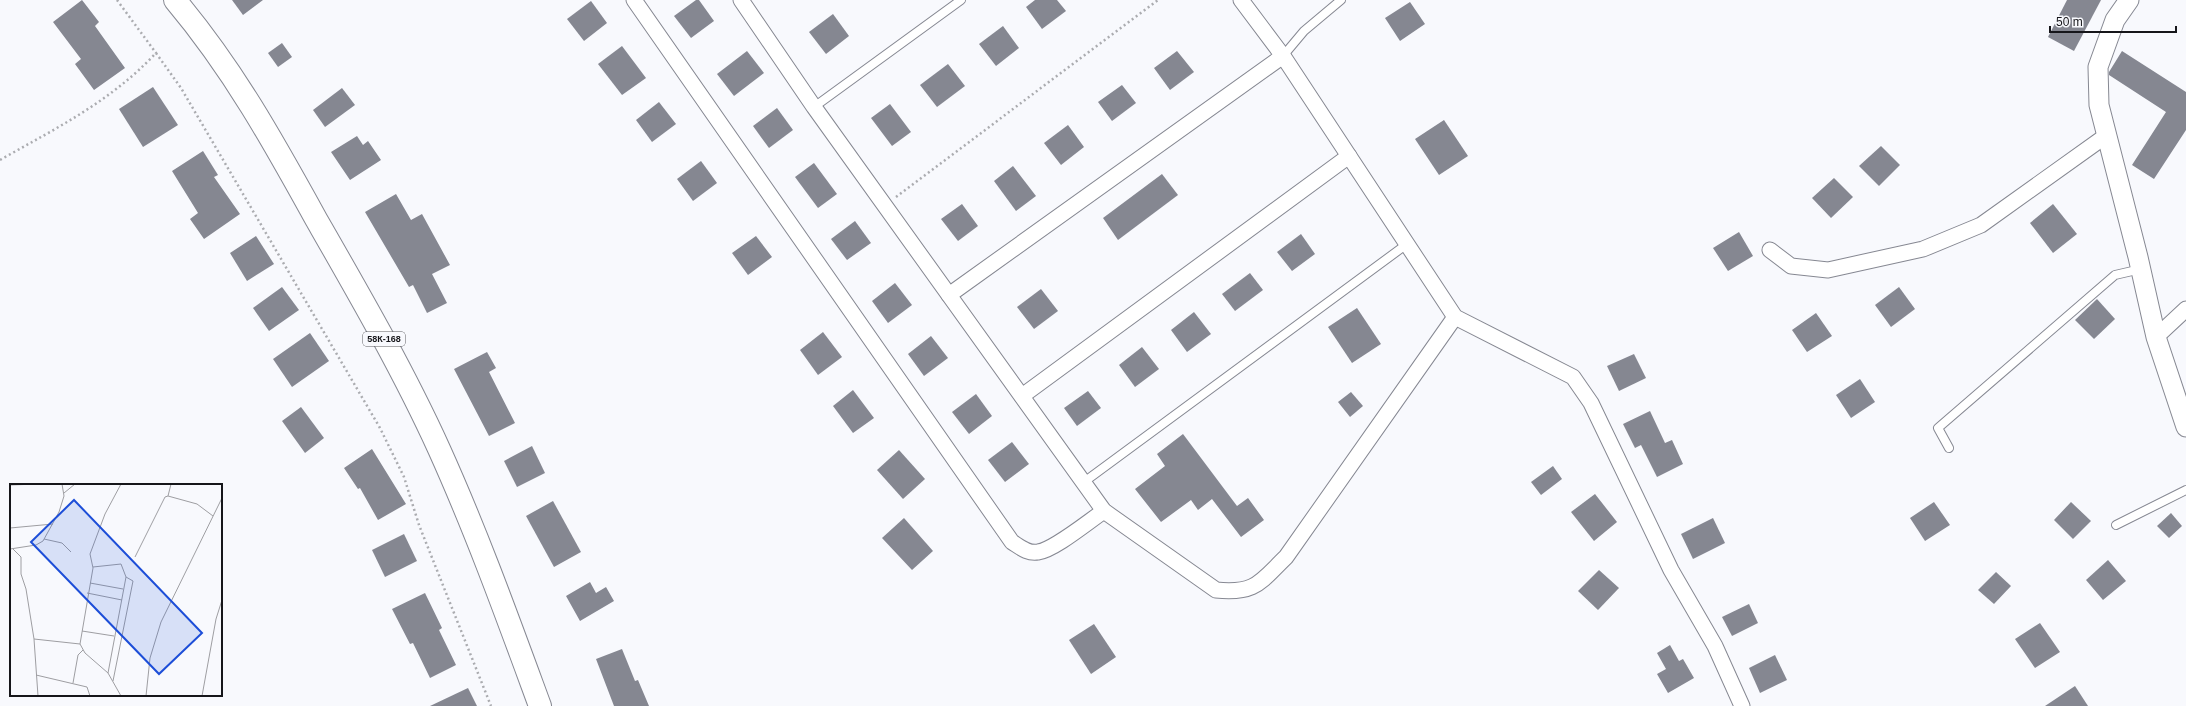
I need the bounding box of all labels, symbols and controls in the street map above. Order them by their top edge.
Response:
scale bar [2050,8,2176,34]
text: 50 m [2056,15,2083,29]
road number: 58К-168 [363,332,405,346]
inset map [10,484,222,696]

